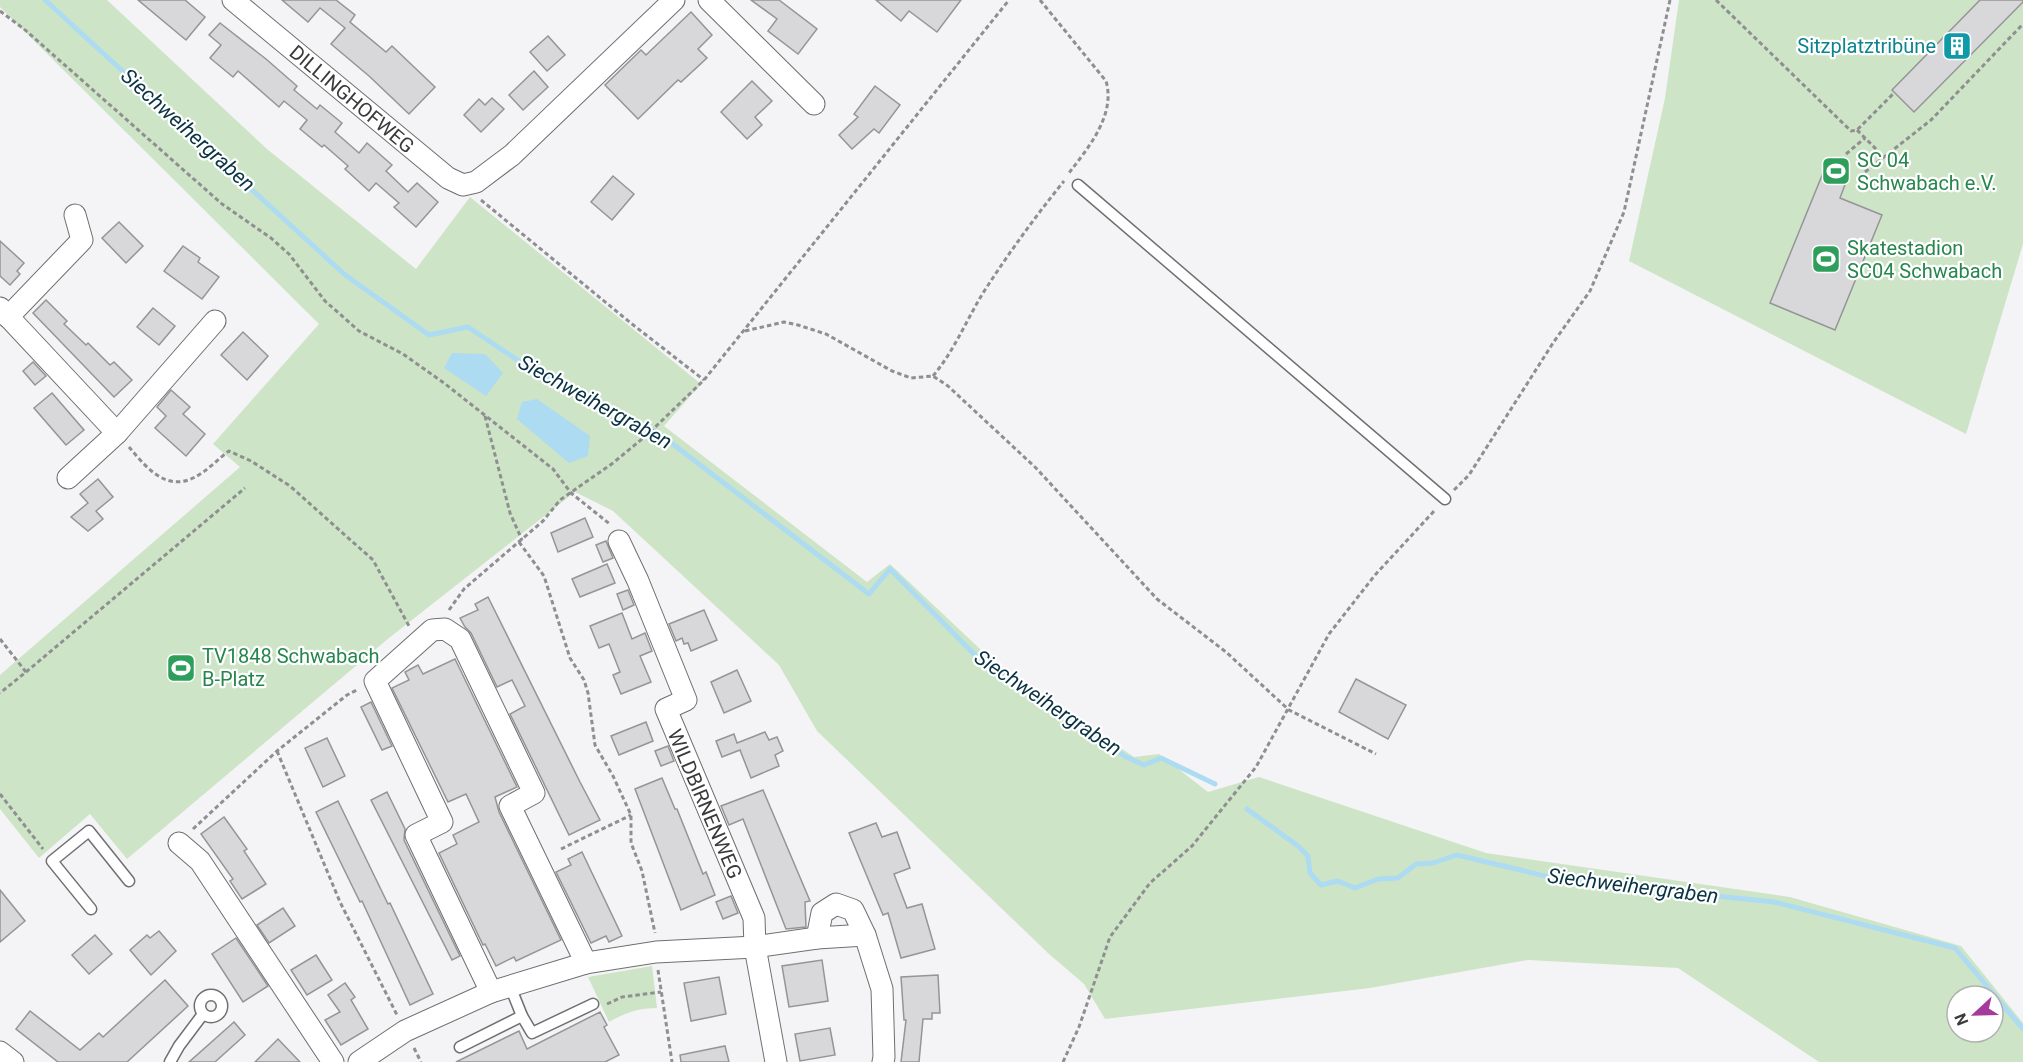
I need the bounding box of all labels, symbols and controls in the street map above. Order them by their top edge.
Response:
building icon: Sitzplatztribüne [1941,30,1973,62]
place label: Sitzplatztribüne [1797,34,1936,58]
street label: DILLINGHOFWEG [285,40,419,158]
water label: Siechweihergraben [116,64,260,196]
place label: SC 04 Schwabach e.V. [1857,148,1997,195]
sports icon: SC 04 Schwabach e.V. [1820,155,1852,187]
place label: Skatestadion SC04 Schwabach [1847,236,2002,283]
sports icon: Skatestadion SC04 Schwabach [1810,243,1842,275]
water label: Siechweihergraben [514,350,676,454]
place label: TV1848 Schwabach B-Platz [202,644,380,691]
water label: Siechweihergraben [970,645,1126,761]
sports icon: TV1848 Schwabach B-Platz [165,652,197,684]
street label: WILDBIRNENWEG [663,726,747,882]
water label: Siechweihergraben [1546,864,1720,908]
north arrow [1945,984,2005,1044]
text: N [1951,1011,1972,1028]

